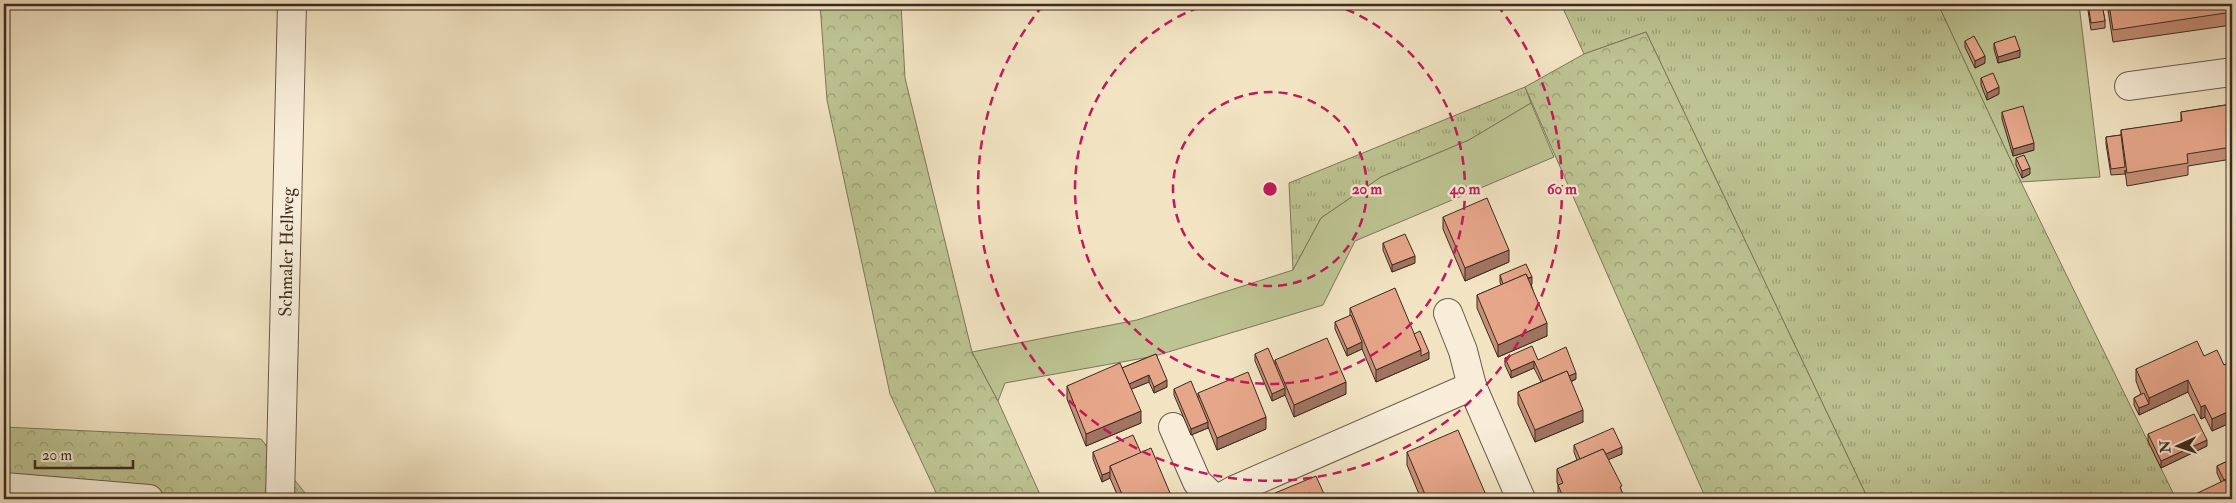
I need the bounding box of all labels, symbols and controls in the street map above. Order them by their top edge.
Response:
centre of rings [1261,180,1279,198]
text: 20 m [1352,180,1382,199]
text: 40 m [1449,180,1481,199]
text: 60 m [1547,180,1577,199]
street label: Schmaler Hellweg [274,186,300,317]
north arrow [2154,420,2204,470]
scale bar [35,438,132,470]
text: N [2157,439,2174,454]
text: 20 m [42,446,72,465]

